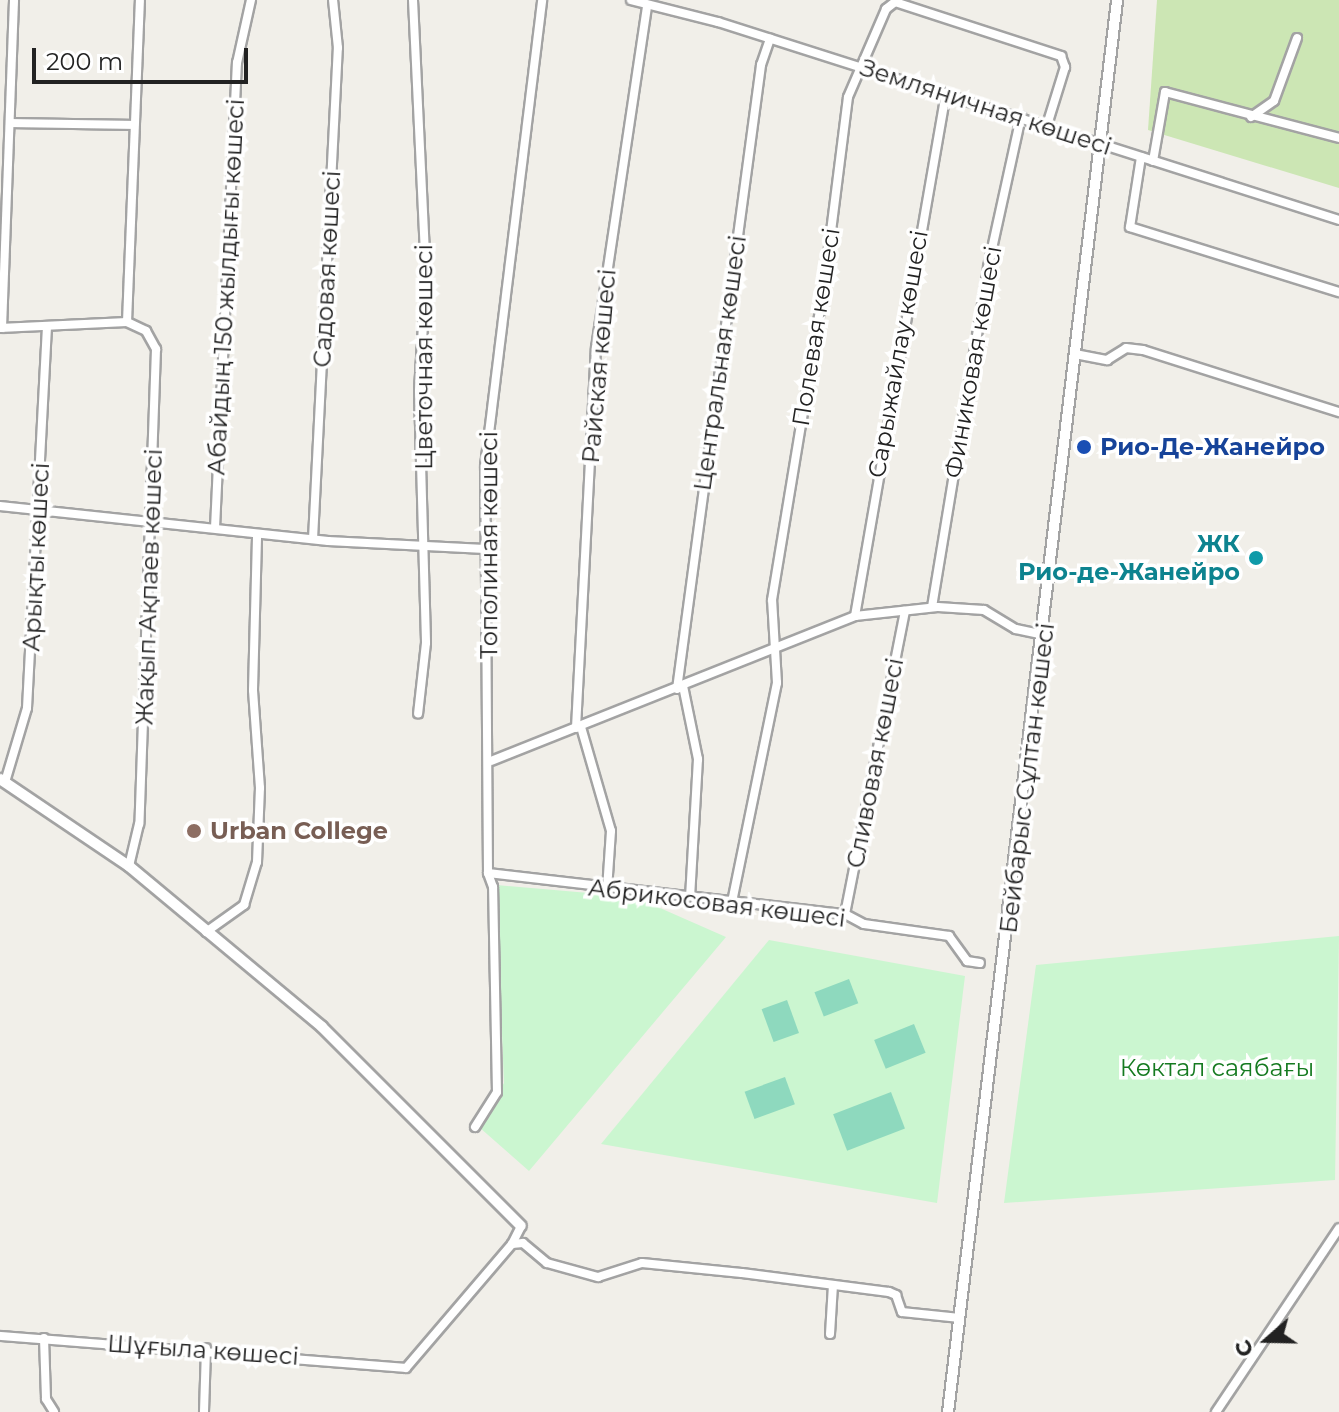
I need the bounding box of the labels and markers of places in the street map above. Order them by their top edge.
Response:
place label: Рио-Де-Жанейро [1100,433,1325,461]
marker: Рио-Де-Жанейро [1075,438,1093,456]
place label: ЖК Рио-де-Жанейро [1018,530,1240,586]
marker: ЖК Рио-де-Жанейро [1247,549,1265,567]
place label: Urban College [210,817,388,845]
marker: Urban College [185,822,203,840]

